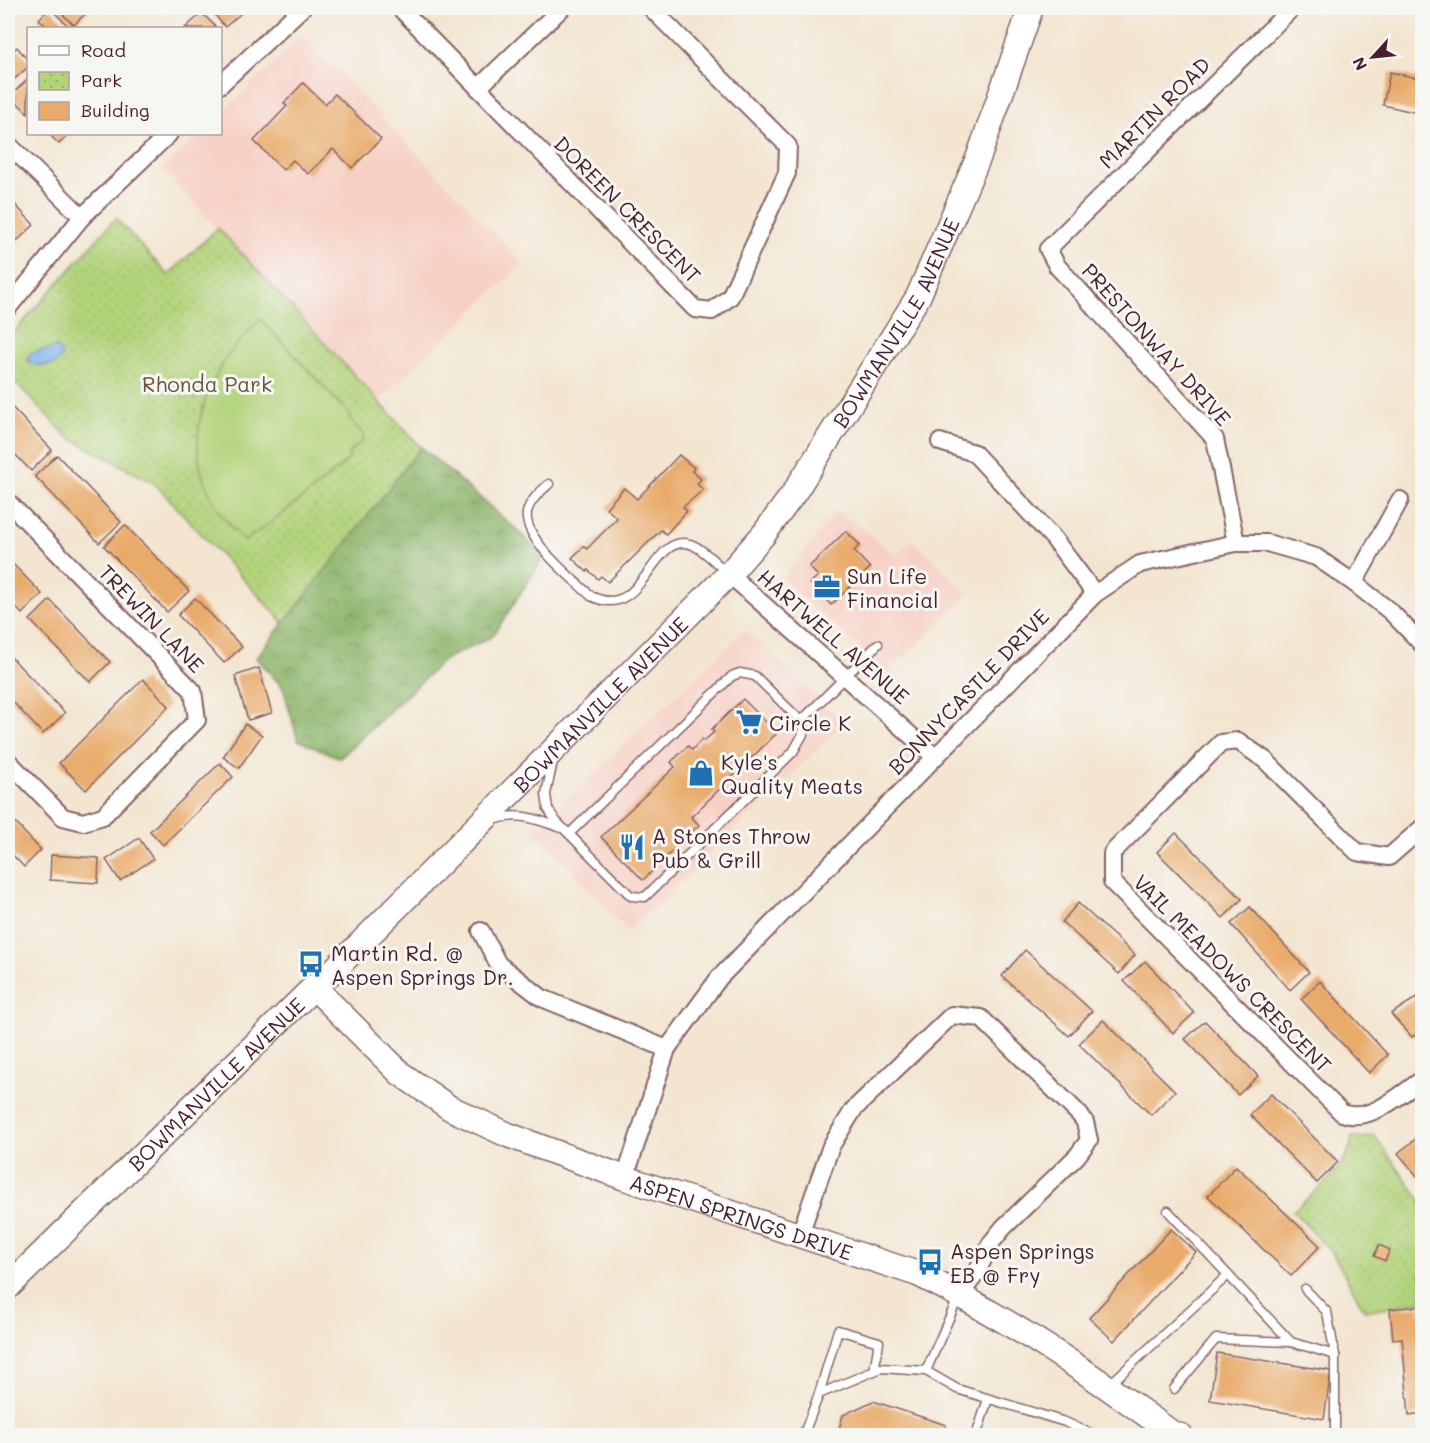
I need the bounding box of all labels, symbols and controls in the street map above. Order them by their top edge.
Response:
legend [27,27,222,135]
north arrow [1343,27,1403,87]
text: Road [81,38,126,62]
street label: MARTIN ROAD [1093,51,1215,173]
text: N [1347,54,1371,74]
text: Park [81,68,122,92]
text: Building [81,98,149,122]
street label: DOREEN CRESCENT [549,130,707,288]
street label: BOWMANVILLE AVENUE [826,213,964,432]
street label: PRESTONWAY DRIVE [1077,257,1237,431]
park label: Rhonda Park [142,370,272,397]
street label: TREWIN LANE [94,558,210,678]
place label: Sun Life Financial [847,562,939,613]
street label: HARTWELL AVENUE [753,563,915,709]
office icon: Sun Life Financial [812,572,842,602]
street label: BONNYCASTLE DRIVE [882,603,1054,779]
street label: BOWMANVILLE AVENUE [506,610,693,797]
supermarket icon: Circle K [734,707,764,737]
place label: Circle K [769,709,851,736]
place label: Kyle's Quality Meats [721,748,863,799]
shop icon: Kyle's Quality Meats [686,758,716,788]
place label: A Stones Throw Pub & Grill [652,822,811,873]
restaurant icon: A Stones Throw Pub & Grill [617,832,647,862]
street label: VAIL MEADOWS CRESCENT [1128,868,1338,1078]
place label: Martin Rd. @ Aspen Springs Dr. [331,939,514,990]
bus stop icon: Martin Rd. @ Aspen Springs Dr. [296,949,326,979]
street label: BOWMANVILLE AVENUE [122,991,310,1176]
street label: ASPEN SPRINGS DRIVE [627,1167,857,1265]
place label: Aspen Springs EB @ Fry [950,1237,1095,1288]
bus stop icon: Aspen Springs EB @ Fry [915,1247,945,1277]

